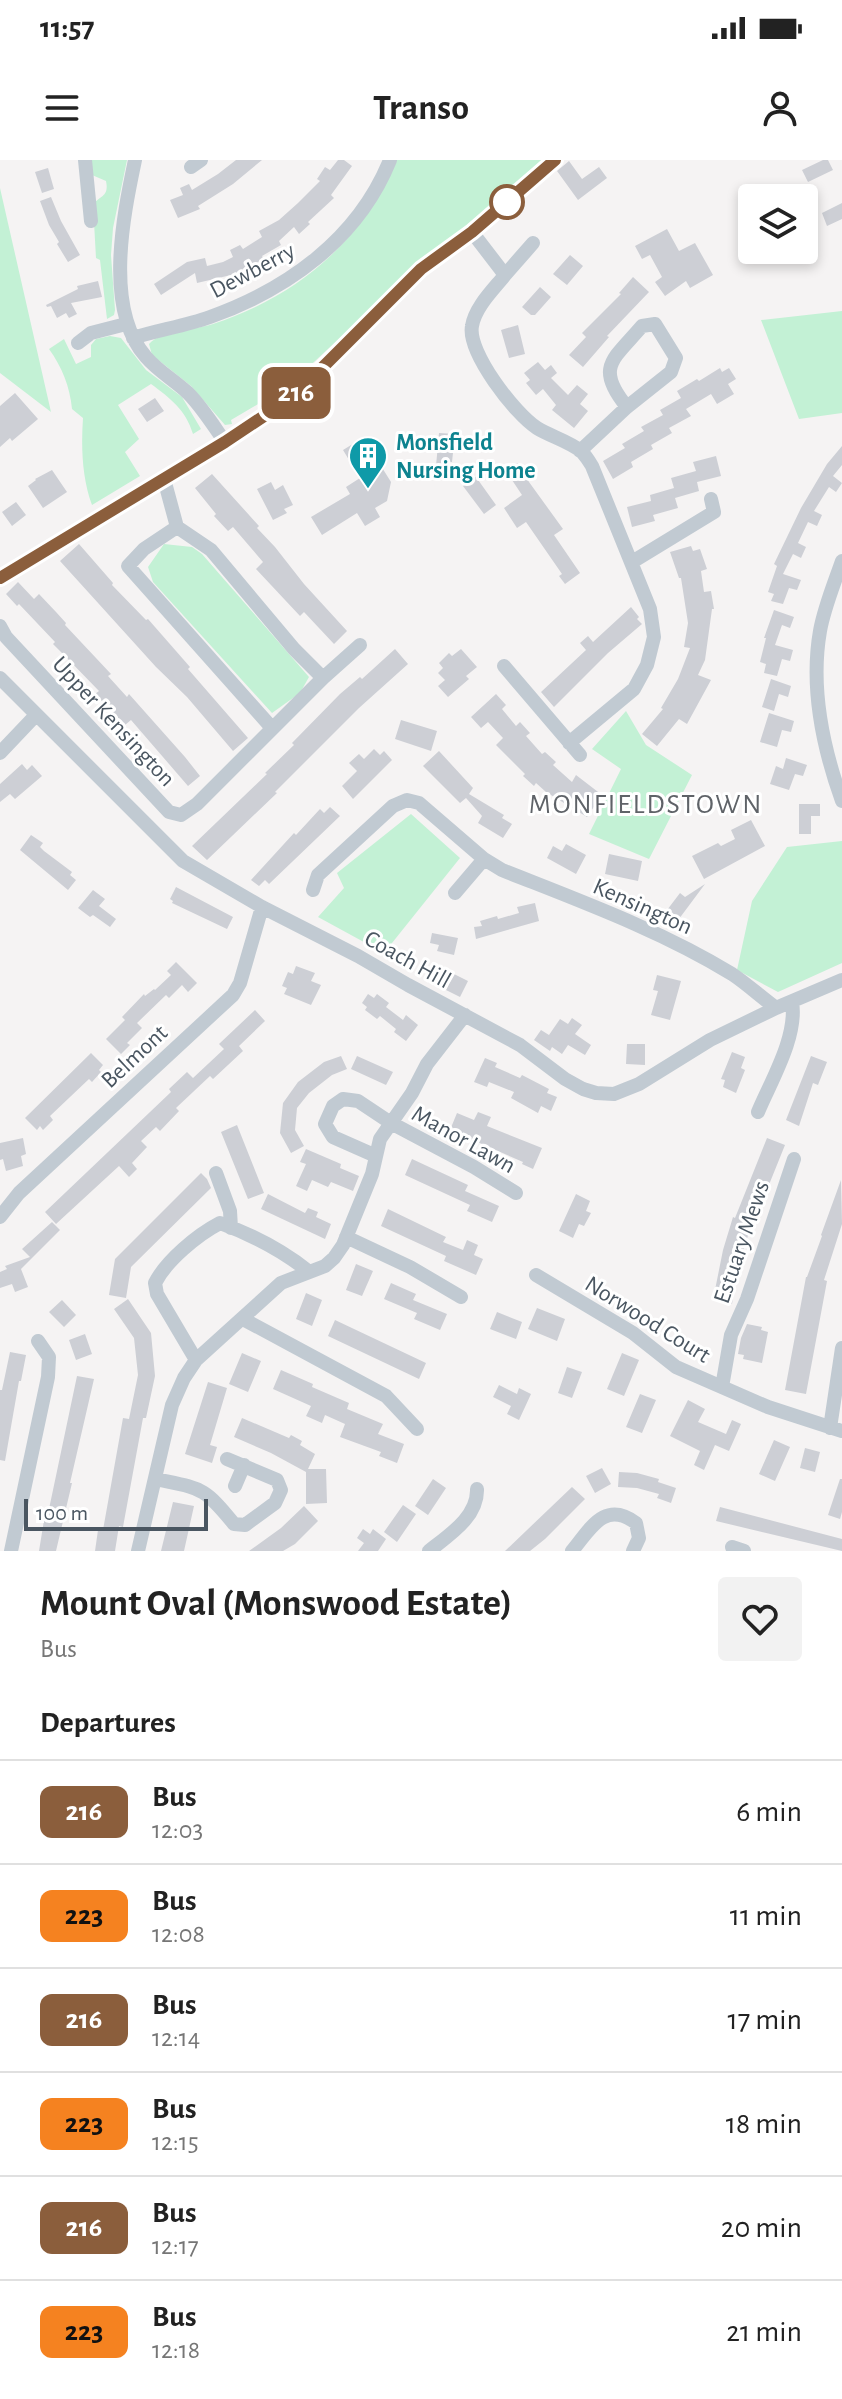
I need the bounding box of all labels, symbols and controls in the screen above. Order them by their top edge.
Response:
text: 11:57 [40,13,94,43]
icon: menu [40,86,84,130]
icon: person [758,86,802,130]
text: Transo [373,90,469,126]
map controls [738,184,818,264]
button: layers [738,184,818,264]
unlabelled marker [490,185,524,219]
street label: Dewberry [206,239,299,303]
line badge: 216 [250,367,342,419]
text: 216 [278,379,314,407]
place label: Monsfield Nursing Home [396,431,536,483]
building icon: Monsfield Nursing Home [347,435,389,490]
street label: Upper Kensington [47,652,179,791]
district label: MONFIELDSTOWN [529,791,763,819]
street label: Kensington [589,874,696,939]
street label: Coach Hill [360,926,455,993]
street label: Belmont [97,1020,173,1093]
street label: Manor Lawn [408,1102,519,1178]
street label: Estuary Mews [710,1178,774,1307]
street label: Norwood Court [581,1272,715,1368]
scale bar [24,1495,208,1531]
text: 100 m [36,1502,88,1524]
button: heart [718,1577,802,1661]
text: Mount Oval (Monswood Estate) [40,1585,512,1623]
text: Bus [40,1636,77,1662]
text: Departures [40,1708,176,1738]
text: Bus [152,1782,197,1812]
text: 6 min [736,1797,802,1827]
text: 216 [66,1798,102,1826]
text: 12:03 [152,1817,203,1843]
text: Bus [152,1886,197,1916]
text: 11 min [730,1901,802,1931]
text: 223 [65,1902,103,1930]
text: 12:08 [152,1921,205,1947]
text: Bus [152,1990,197,2020]
text: 17 min [727,2005,802,2035]
text: 216 [66,2006,102,2034]
text: 12:14 [152,2025,200,2051]
text: Bus [152,2094,197,2124]
text: 18 min [726,2109,802,2139]
text: 223 [65,2110,103,2138]
text: 12:15 [152,2129,199,2155]
text: Bus [152,2198,197,2228]
text: 20 min [721,2213,802,2243]
text: 216 [66,2214,102,2242]
text: 12:17 [152,2233,199,2259]
text: Bus [152,2302,197,2332]
text: 21 min [726,2317,802,2347]
text: 223 [65,2318,103,2346]
text: 12:18 [152,2337,200,2363]

